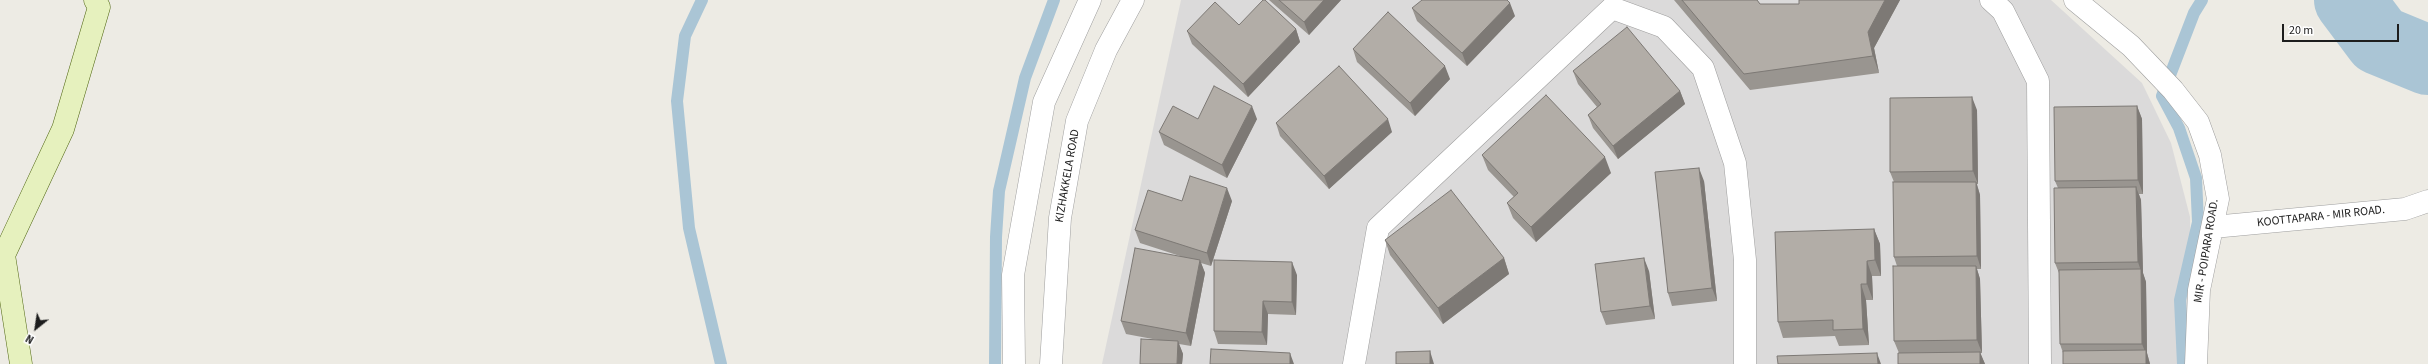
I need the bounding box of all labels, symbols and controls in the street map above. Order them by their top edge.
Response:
scale bar [2284,16,2401,42]
text: 20 m [2289,22,2313,39]
street label: KIZHAKKELA ROAD [1053,128,1083,224]
street label: MIR - POIPARA ROAD. [2192,198,2222,304]
street label: KOOTTAPARA - MIR ROAD. [2256,203,2386,231]
north arrow [16,308,56,348]
text: N [23,331,37,347]

